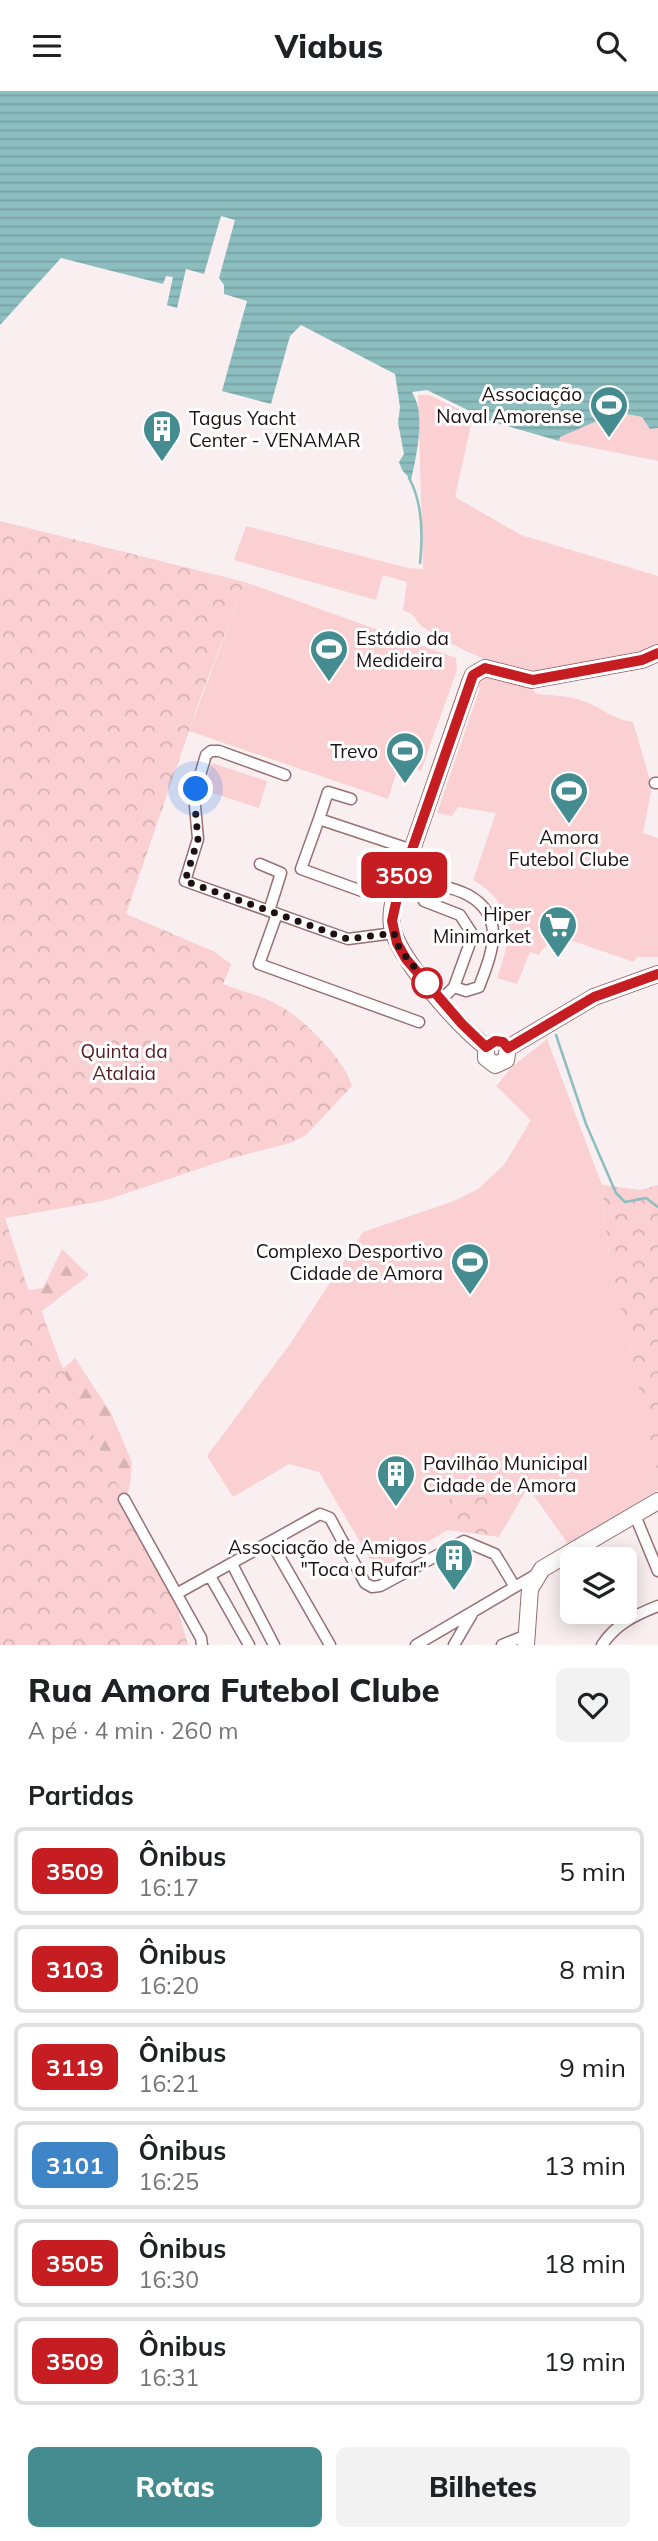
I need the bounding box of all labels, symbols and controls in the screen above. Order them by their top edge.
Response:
text: Viabus [275,26,383,66]
icon: menu [28,27,66,65]
icon: search [592,27,630,65]
place label: Associação Naval Amorense [436,382,582,428]
sports icon: Associação Naval Amorense [588,384,630,439]
place label: Tagus Yacht Center - VENAMAR [189,406,361,452]
building icon: Tagus Yacht Center - VENAMAR [141,408,183,463]
place label: Estádio da Medideira [356,626,449,672]
sports icon: Estádio da Medideira [308,628,350,683]
sports icon: Trevo [384,730,426,785]
place label: Trevo [330,739,378,763]
sports icon: Amora Futebol Clube [548,770,590,825]
your location [178,771,213,806]
place label: Amora Futebol Clube [509,825,629,871]
line badge: 3509 [355,852,453,898]
text: 3509 [375,860,433,890]
place label: Hiper Minimarket [433,902,531,948]
supermarket icon: Hiper Minimarket [537,904,579,959]
unlabelled marker [412,968,442,998]
park label: Quinta da Atalaia [80,1039,168,1085]
place label: Complexo Desportivo Cidade de Amora [256,1239,443,1285]
sports icon: Complexo Desportivo Cidade de Amora [449,1241,491,1296]
place label: Pavilhão Municipal Cidade de Amora [423,1451,588,1497]
building icon: Pavilhão Municipal Cidade de Amora [375,1453,417,1508]
place label: Associação de Amigos "Toca a Rufar" [228,1535,427,1581]
building icon: Associação de Amigos "Toca a Rufar" [433,1537,475,1592]
map controls [560,1547,637,1624]
button: layers [560,1547,637,1624]
button: heart [556,1668,630,1742]
text: Rua Amora Futebol Clube [28,1669,440,1710]
text: A pé · 4 min · 260 m [28,1716,238,1745]
text: Partidas [28,1779,134,1812]
text: Ônibus [139,1840,226,1873]
text: 5 min [559,1855,626,1888]
text: 3509 [46,1856,104,1886]
text: 16:17 [139,1873,199,1902]
text: Ônibus [139,1938,226,1971]
text: 8 min [559,1953,626,1986]
text: 3103 [46,1954,104,1984]
text: 16:20 [139,1971,199,2000]
text: Ônibus [139,2036,226,2069]
text: 9 min [559,2051,626,2084]
text: 3119 [46,2052,104,2082]
text: 16:21 [139,2069,199,2098]
text: Ônibus [139,2134,226,2167]
text: 13 min [544,2149,626,2182]
text: 3101 [46,2150,104,2180]
text: 16:25 [139,2167,199,2196]
text: Ônibus [139,2232,226,2265]
text: 18 min [544,2247,626,2280]
text: 3505 [46,2248,104,2278]
text: 16:30 [139,2265,199,2294]
text: Ônibus [139,2330,226,2363]
text: 19 min [544,2345,626,2378]
text: 3509 [46,2346,104,2376]
text: 16:31 [139,2363,199,2392]
button: Rotas [28,2447,322,2527]
button: Bilhetes [336,2447,630,2527]

